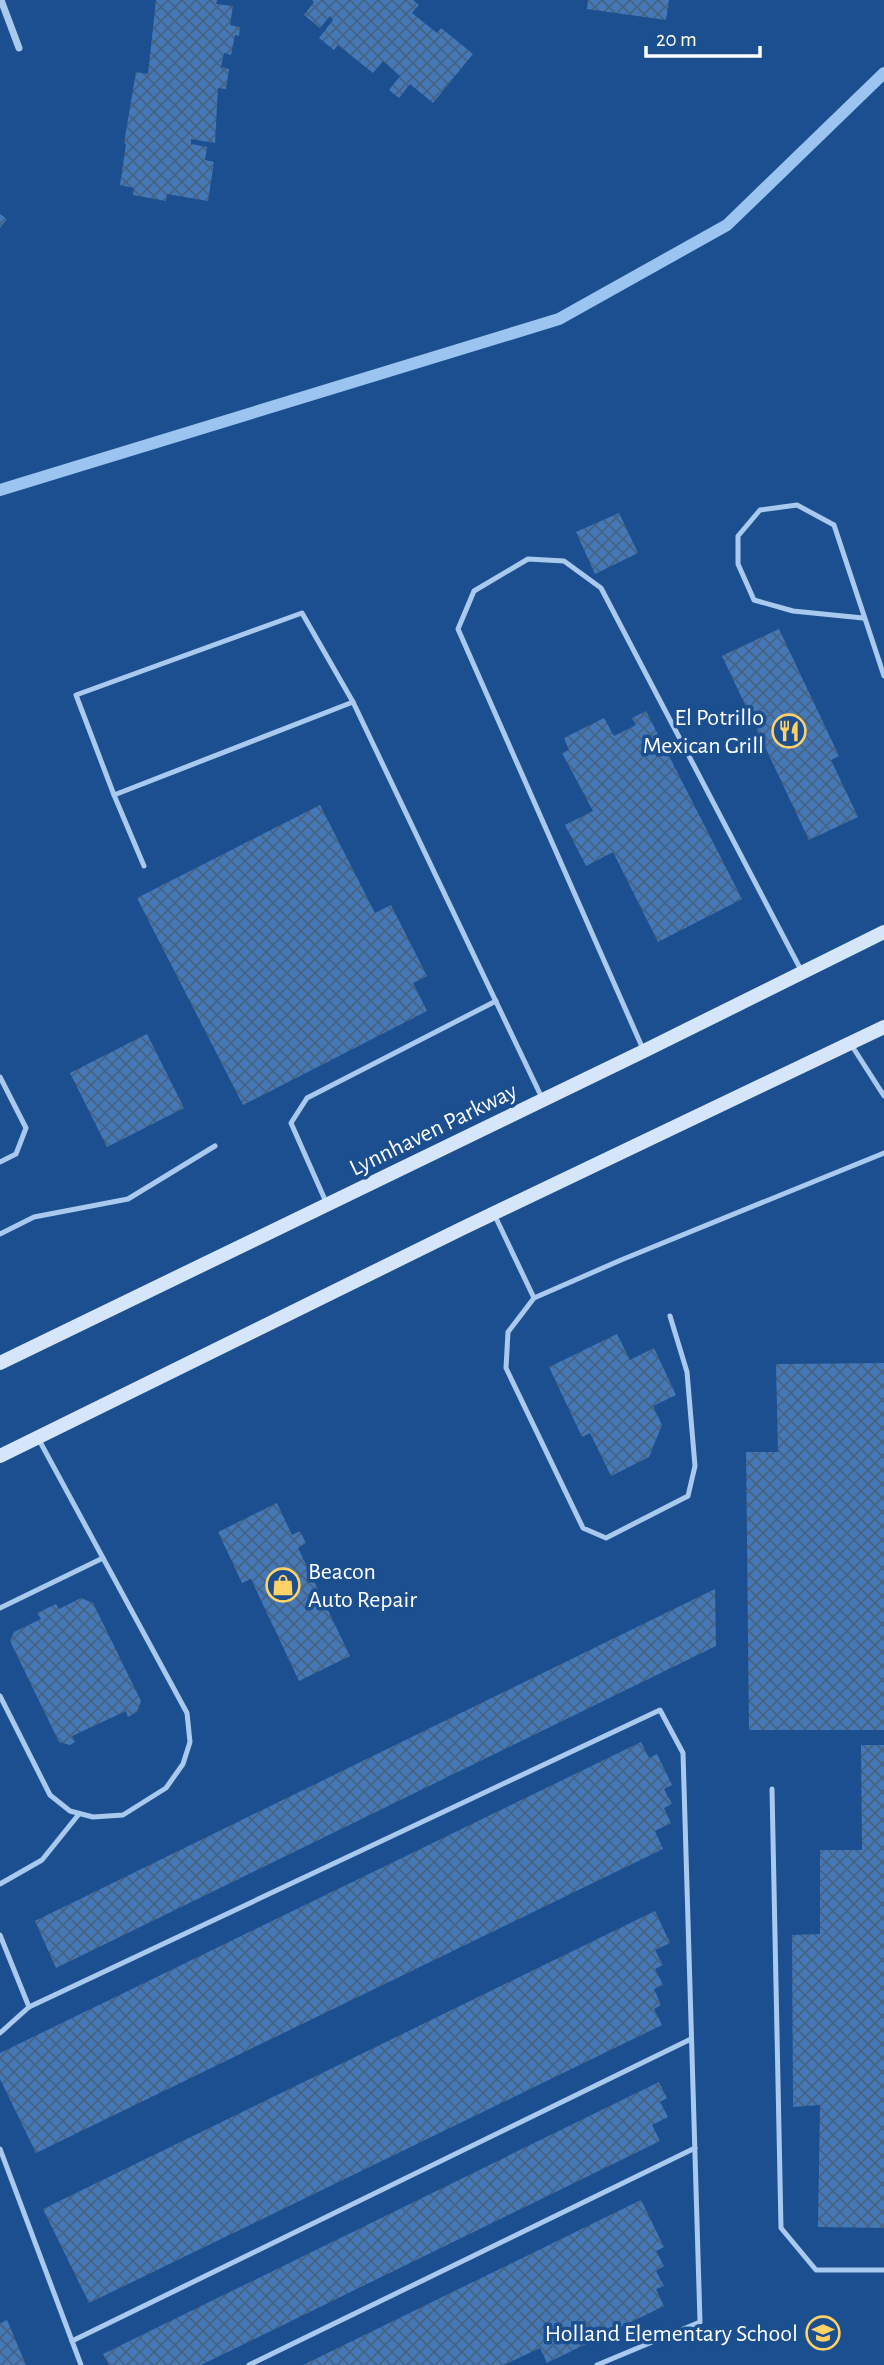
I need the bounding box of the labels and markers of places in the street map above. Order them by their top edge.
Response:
place label: El Potrillo Mexican Grill [643,706,764,758]
restaurant icon: El Potrillo Mexican Grill [770,712,808,750]
place label: Beacon Auto Repair [308,1560,417,1612]
shop icon: Beacon Auto Repair [264,1566,302,1604]
school or university icon: Holland Elementary School [804,2314,842,2352]
place label: Holland Elementary School [545,2322,798,2346]

